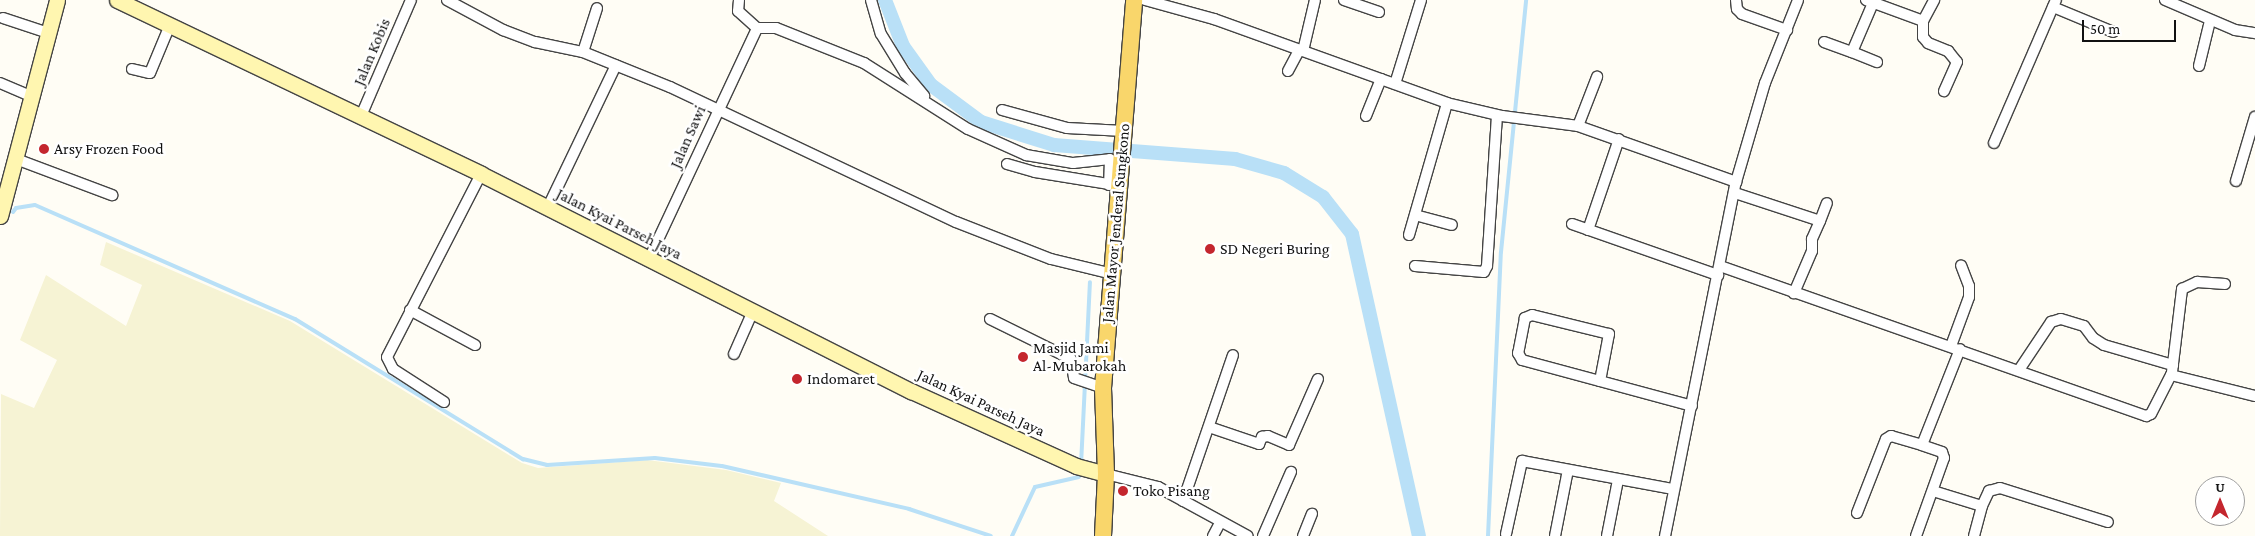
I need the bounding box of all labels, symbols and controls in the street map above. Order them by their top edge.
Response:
scale bar [2085,10,2179,42]
street label: Jalan Kobis [349,16,395,88]
text: 50 m [2090,21,2120,37]
street label: Jalan Sawi [666,103,710,171]
street label: Jalan Mayor Jenderal Sungkono [1098,123,1134,323]
place label: Arsy Frozen Food [54,139,164,159]
marker: Arsy Frozen Food [38,143,50,155]
street label: Jalan Kyai Parseh Jaya [553,184,685,264]
place label: SD Negeri Buring [1220,239,1330,259]
marker: SD Negeri Buring [1204,243,1216,255]
place label: Masjid Jami Al-Mubarokah [1033,338,1126,376]
marker: Masjid Jami Al-Mubarokah [1017,351,1029,363]
street label: Jalan Kyai Parseh Jaya [914,365,1048,441]
place label: Indomaret [807,369,875,389]
marker: Indomaret [791,373,803,385]
north arrow [2195,476,2245,526]
text: U [2215,479,2225,495]
place label: Toko Pisang [1133,481,1210,501]
marker: Toko Pisang [1117,485,1129,497]

